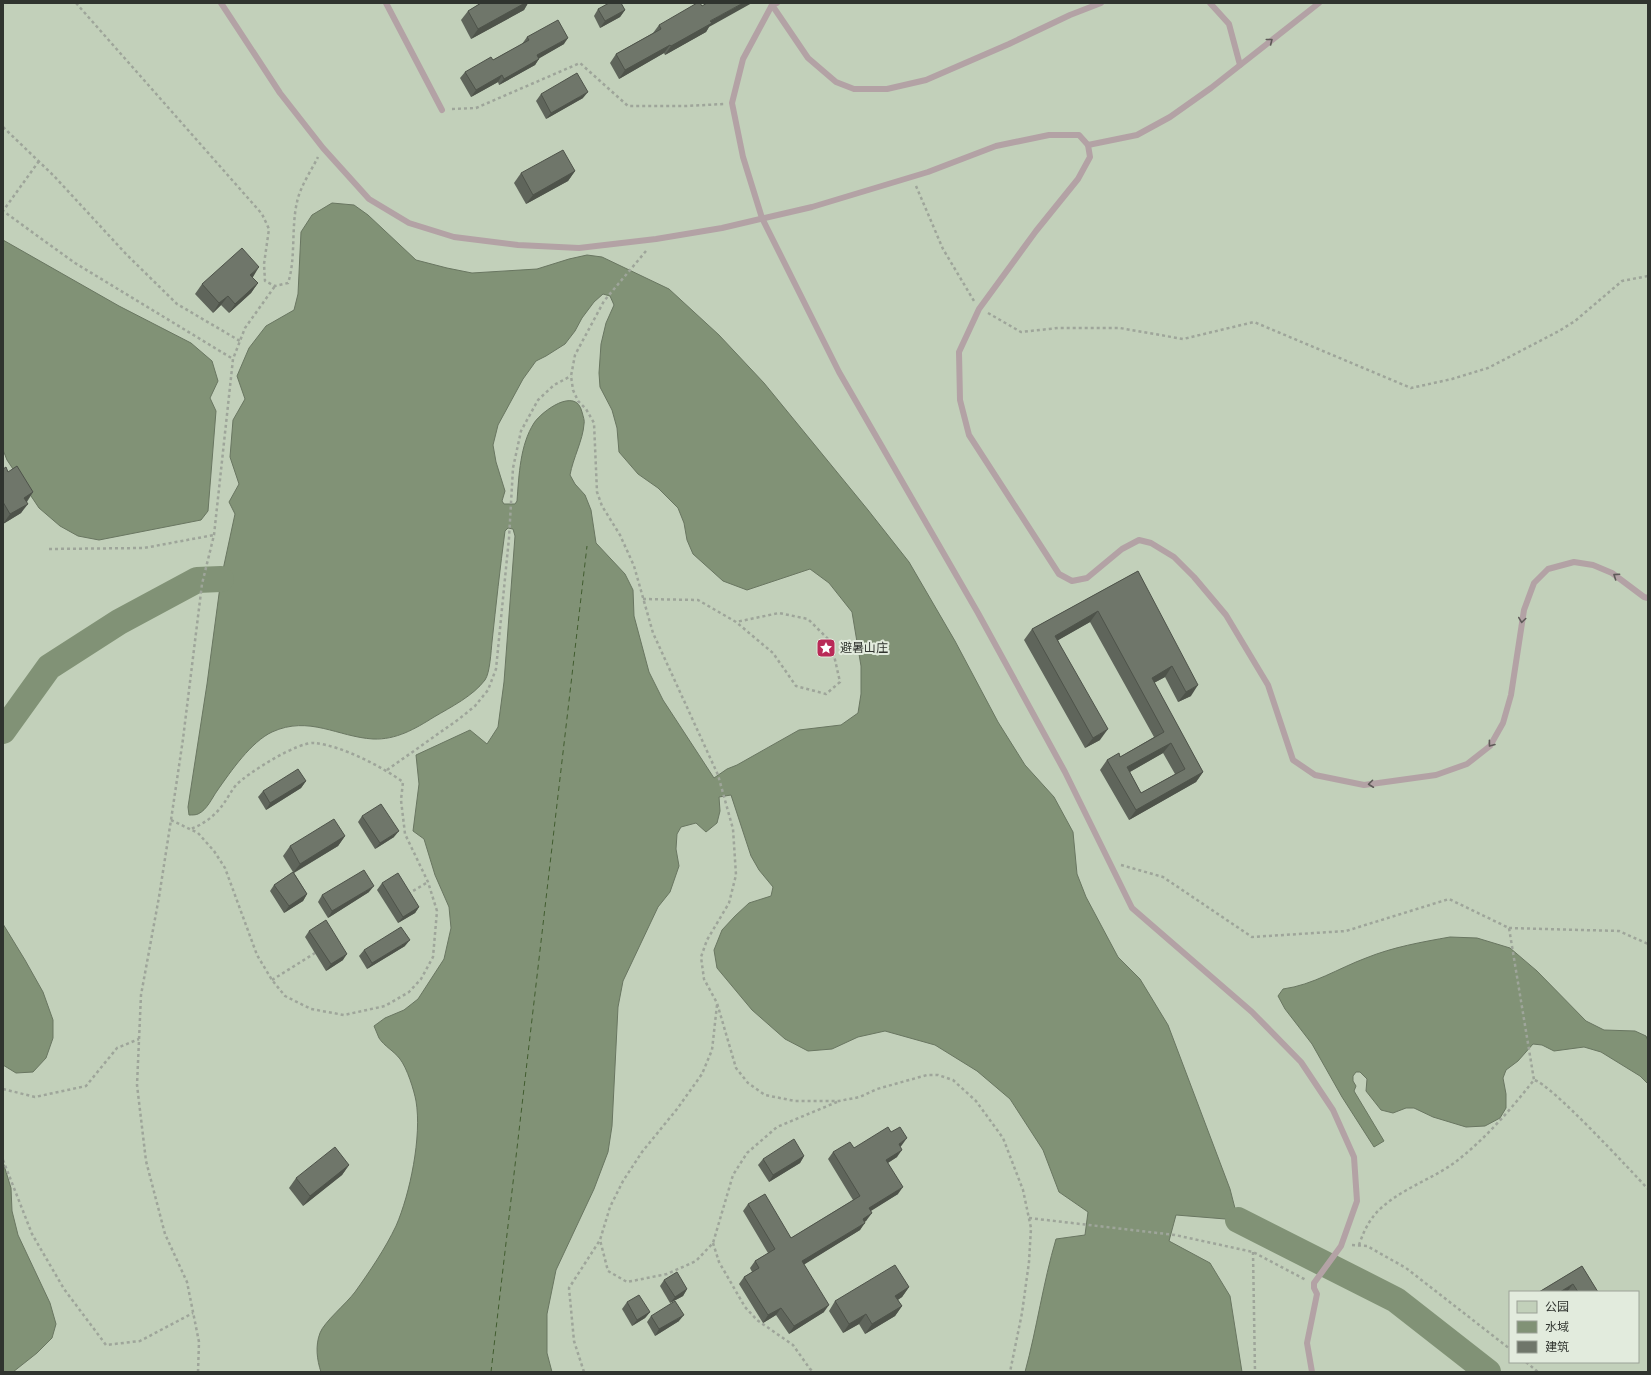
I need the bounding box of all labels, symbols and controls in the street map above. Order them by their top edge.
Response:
one-way arrow [1266,39,1273,46]
one-way arrow [1613,573,1620,581]
one-way arrow [1518,616,1527,623]
place icon: 避暑山庄 [815,637,837,659]
place label: 避暑山庄 [840,641,888,655]
one-way arrow [1488,739,1495,746]
one-way arrow [1368,779,1374,788]
legend [1509,1291,1639,1363]
text: 公园 [1545,1300,1569,1314]
text: 水域 [1545,1320,1569,1334]
text: 建筑 [1545,1340,1569,1354]

